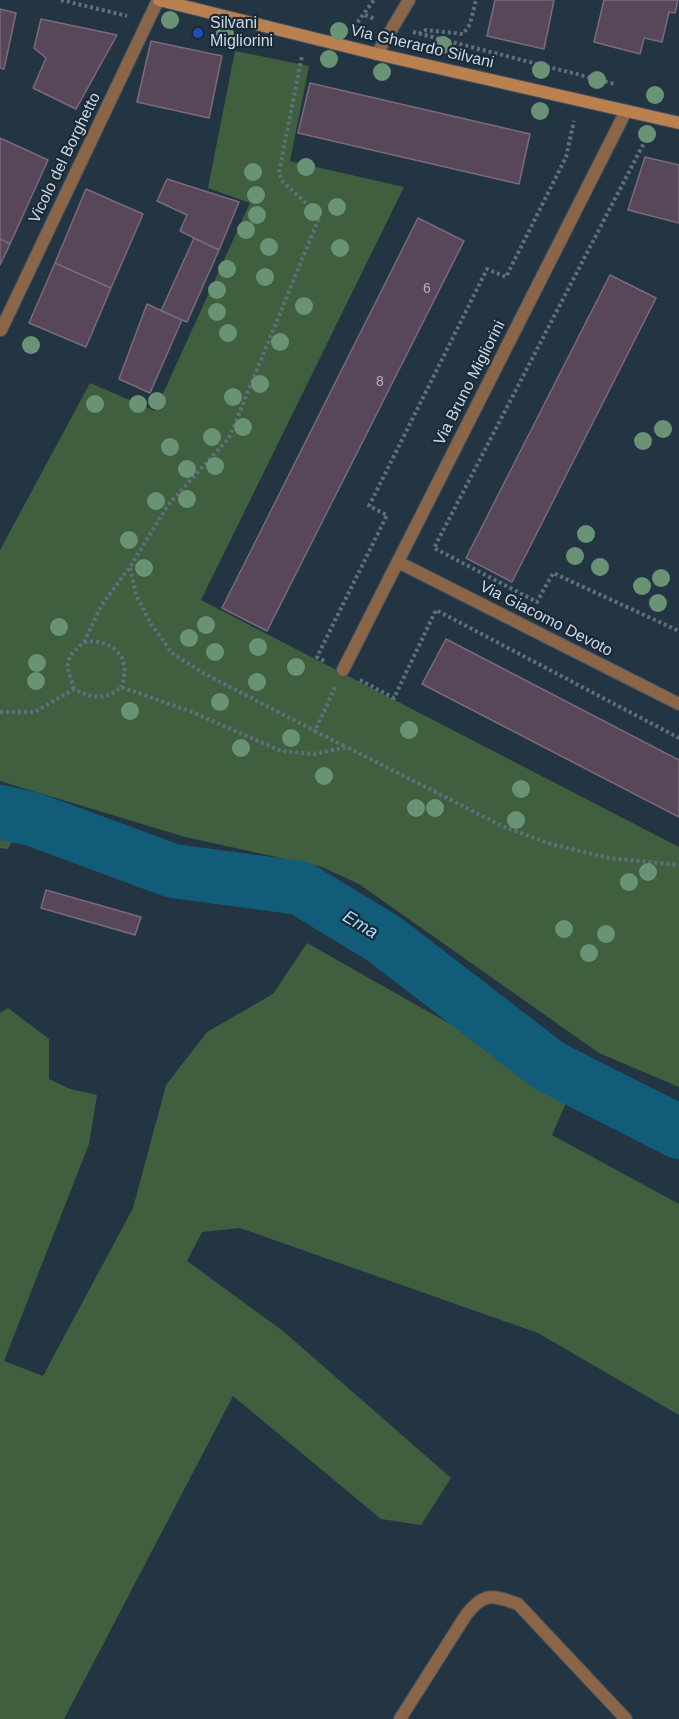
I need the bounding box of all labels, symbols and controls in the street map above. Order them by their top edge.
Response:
place label: Silvani Migliorini [210,14,273,52]
street label: Via Gherardo Silvani [348,21,496,73]
marker: Silvani Migliorini [191,26,205,40]
street label: Vicolo del Borghetto [25,90,105,226]
house number: 6 [423,281,431,297]
street label: Via Bruno Migliorini [430,317,510,449]
house number: 8 [376,374,384,390]
street label: Via Giacomo Devoto [476,577,616,661]
water label: Ema [339,906,381,944]

